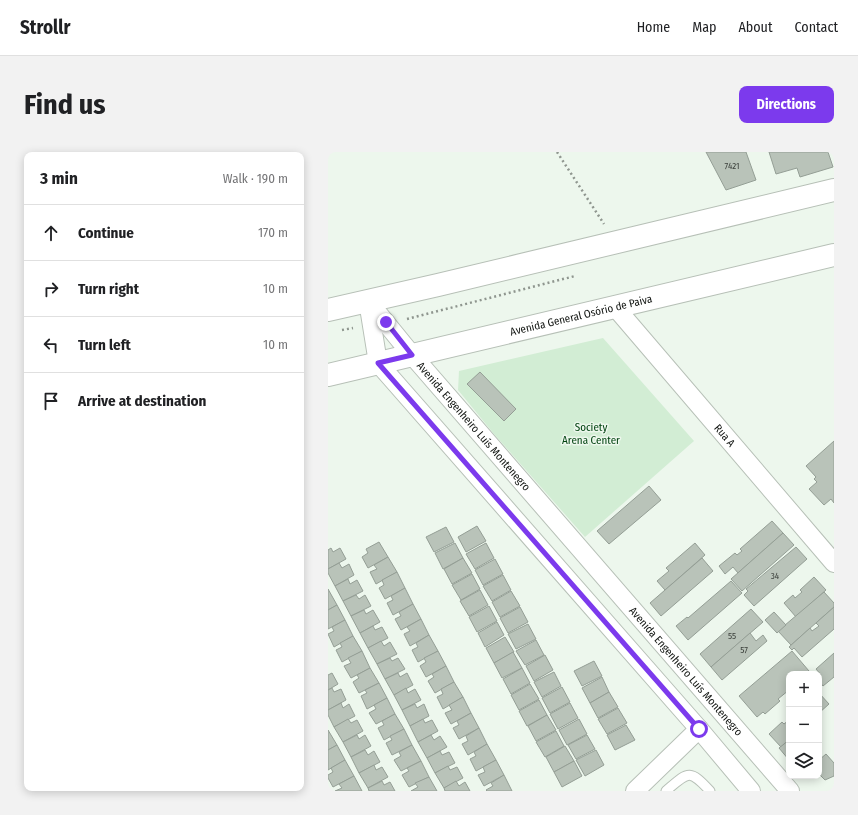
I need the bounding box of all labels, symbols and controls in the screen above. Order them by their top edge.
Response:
text: Strollr [20,16,70,39]
text: Home [637,19,670,36]
text: Map [692,19,716,36]
text: About [738,19,773,36]
text: Contact [795,19,838,36]
button: Directions [739,86,834,123]
text: Find us [24,88,106,121]
house number: 7421 [725,161,739,171]
text: 3 min [40,168,78,189]
text: Walk · 190 m [223,171,288,186]
icon: ahead [40,222,62,244]
text: Continue [78,224,134,242]
text: 170 m [258,225,288,240]
icon: right [40,278,62,300]
text: Turn right [78,280,139,298]
text: 10 m [263,281,288,296]
street label: Avenida General Osório de Paiva [509,292,653,339]
route end [377,313,395,331]
icon: left [40,334,62,356]
text: Turn left [78,336,131,354]
text: 10 m [263,337,288,352]
street label: Avenida Engenheiro Luís Montenegro [414,360,533,494]
icon: arrive [40,390,62,412]
text: Arrive at destination [78,392,206,410]
park label: Society Arena Center [562,421,620,447]
street label: Rua A [711,422,738,450]
house number: 34 [771,571,780,581]
street label: Avenida Engenheiro Luís Montenegro [626,604,745,739]
house number: 55 [728,631,736,641]
house number: 57 [740,645,748,655]
map controls [786,671,822,779]
button: + [786,671,822,707]
button: − [786,707,822,743]
route start [690,720,708,738]
button: layers [786,743,822,779]

